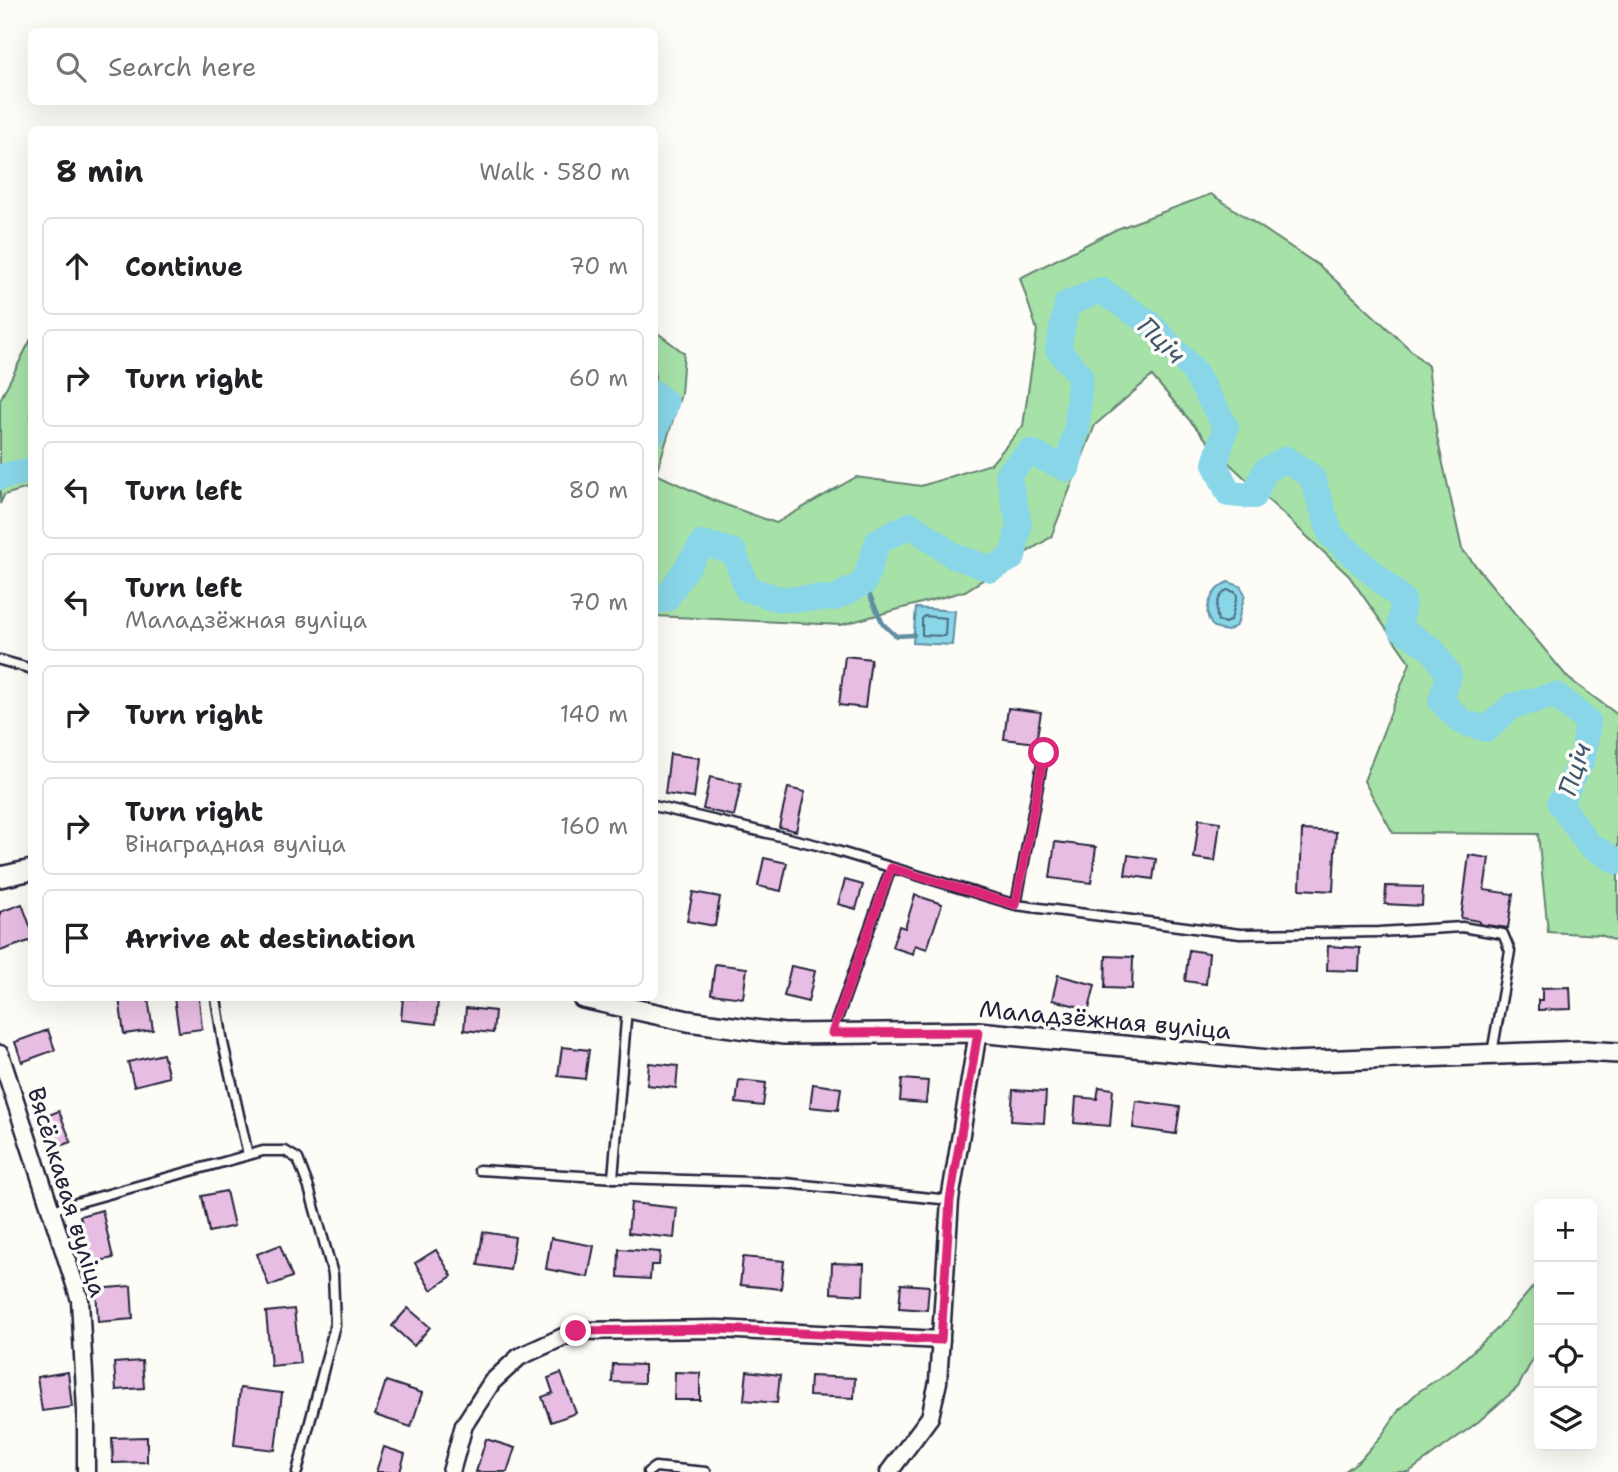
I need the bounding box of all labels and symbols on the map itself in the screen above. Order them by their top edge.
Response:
water label: Пціч [1130,309,1194,371]
route start [1028,737,1059,768]
water label: Пціч [1549,738,1599,800]
street label: Маладзёжная вуліца [978,993,1232,1047]
street label: Вясёлкавая вуліца [20,1083,114,1301]
route end [560,1315,591,1346]

